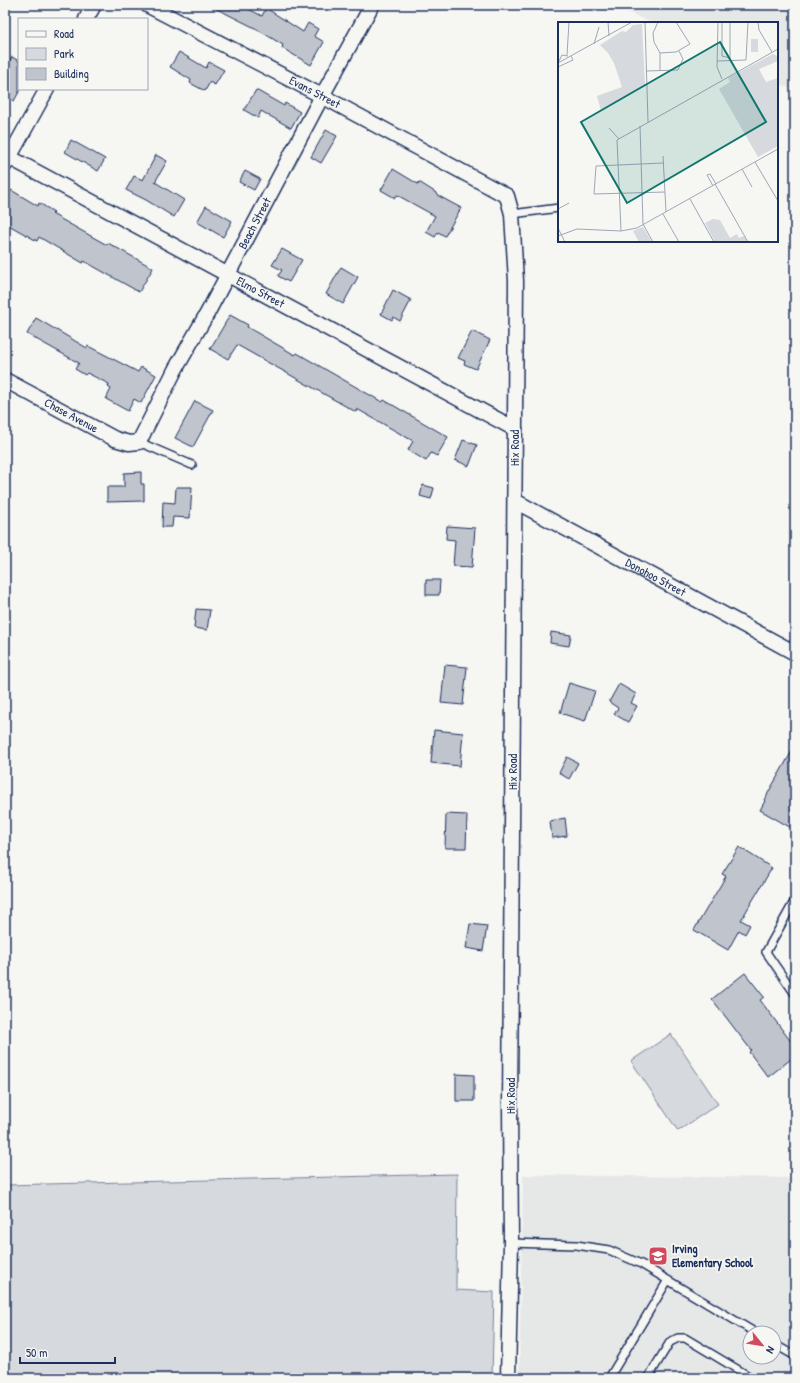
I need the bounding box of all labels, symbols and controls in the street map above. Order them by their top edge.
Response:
legend [18,18,148,90]
inset map [558,22,778,242]
text: Road [54,25,74,42]
text: Park [54,45,74,62]
text: Building [54,65,89,82]
street label: Evans Street [286,71,344,113]
street label: Beach Street [234,194,275,252]
street label: Elmo Street [234,272,289,312]
street label: Chase Avenue [41,394,102,437]
street label: Hix Road [506,430,523,466]
street label: Donohoo Street [623,554,690,601]
street label: Hix Road [504,754,521,790]
street label: Hix Road [502,1078,519,1114]
place label: Irving Elementary School [672,1240,754,1272]
school or university icon: Irving Elementary School [647,1245,669,1267]
north arrow [742,1325,782,1365]
scale bar [20,1339,115,1365]
text: 50 m [26,1344,47,1361]
text: N [763,1344,778,1356]

